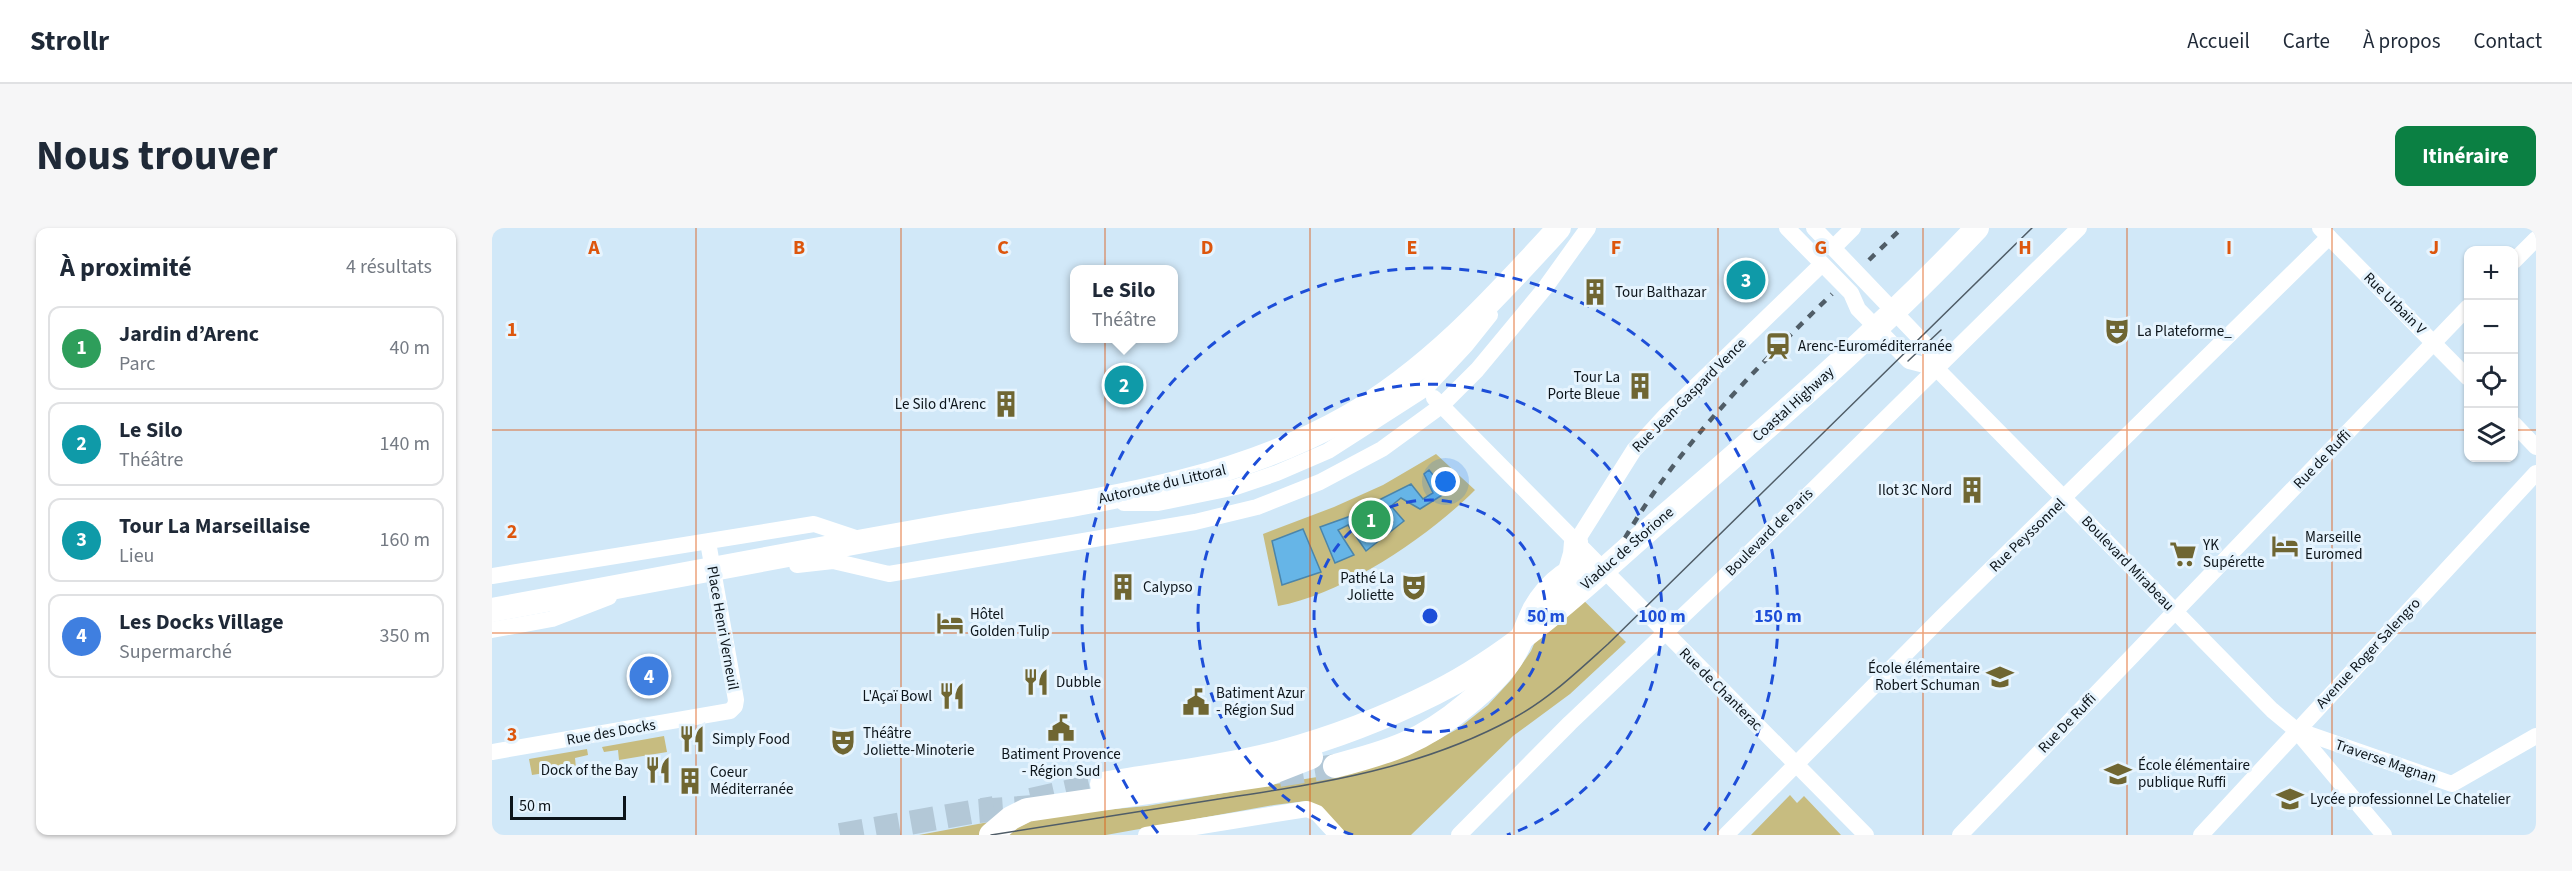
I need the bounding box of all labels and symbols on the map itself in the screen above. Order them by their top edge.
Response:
text: A [587,234,600,262]
text: B [793,234,805,262]
text: C [997,234,1009,262]
text: D [1201,234,1213,262]
text: E [1407,234,1417,262]
text: F [1611,234,1621,262]
text: G [1815,234,1827,262]
text: H [2018,234,2032,262]
text: I [2226,234,2232,262]
text: J [2429,234,2439,262]
pin: 3 [1726,257,1766,302]
street label: Rue Urbain V [2359,268,2431,339]
building icon: Tour Balthazar [1580,277,1610,307]
place label: Tour Balthazar [1615,282,1707,303]
text: 1 [507,316,517,344]
theatre icon: La Plateforme_ [2102,316,2132,346]
place label: La Plateforme_ [2137,321,2232,342]
station icon: Arenc-Euroméditerranée [1763,331,1793,361]
street label: Rue Jean-Gaspard Vence [1627,333,1751,457]
place label: Arenc-Euroméditerranée [1798,336,1952,357]
pin: 2 [1104,362,1144,408]
street label: Coastal Highway [1748,362,1839,447]
place label: Tour La Porte Bleue [1548,367,1620,405]
building icon: Tour La Porte Bleue [1625,371,1655,401]
building icon: Le Silo d'Arenc [991,389,1021,419]
place label: Le Silo d'Arenc [895,394,986,415]
street label: Rue de Ruffi [2289,425,2356,494]
street label: Autoroute du Littoral [1096,460,1228,509]
your location [1431,467,1460,496]
building icon: Ilot 3C Nord [1957,475,1987,505]
place label: Ilot 3C Nord [1878,480,1952,501]
street label: Boulevard de Paris [1721,484,1818,581]
street label: Rue Peyssonnel [1985,494,2070,577]
pin: 1 [1352,498,1390,542]
street label: Viaduc de Storione [1576,502,1679,595]
street label: Boulevard Mirabeau [2077,511,2179,616]
text: 2 [507,518,517,546]
place label: Marseille Euromed [2305,527,2362,565]
hotel icon: Marseille Euromed [2270,531,2300,561]
place label: YK Supérette [2202,535,2264,573]
supermarket icon: YK Supérette [2168,539,2198,569]
street label: Place Henri Verneuil [701,564,744,692]
place label: Pathé La Joliette [1340,568,1394,606]
building icon: Calypso [1108,572,1138,602]
theatre icon: Pathé La Joliette [1399,572,1429,602]
place label: Calypso [1143,577,1193,598]
street label: Avenue Roger Salengro [2311,593,2425,713]
place label: Hôtel Golden Tulip [970,604,1050,642]
text: 50 m [1527,604,1565,629]
text: 100 m [1638,604,1686,629]
text: 150 m [1754,604,1802,629]
centre of rings [1420,606,1440,626]
hotel icon: Hôtel Golden Tulip [935,608,965,638]
street label: Rue de Chanterac [1674,643,1767,736]
pin: 4 [630,654,668,698]
place label: École élémentaire Robert Schuman [1868,658,1980,696]
school or university icon: École élémentaire Robert Schuman [1985,662,2015,692]
restaurant icon: Dubble [1021,667,1051,697]
place label: Dubble [1056,672,1101,693]
restaurant icon: L'Açaï Bowl [937,681,967,711]
place label: Batiment Azur - Région Sud [1216,683,1306,721]
place label: L'Açaï Bowl [863,686,932,707]
public building icon: Batiment Azur - Région Sud [1181,687,1211,717]
street label: Rue De Ruffi [2033,689,2101,758]
public building icon: Batiment Provence - Région Sud [1046,713,1076,743]
street label: Rue des Docks [565,714,657,751]
text: 3 [507,721,517,749]
place label: Théâtre Joliette-Minoterie [863,723,974,761]
restaurant icon: Simply Food [677,724,707,754]
theatre icon: Théâtre Joliette-Minoterie [828,727,858,757]
place label: Simply Food [712,729,790,750]
street label: Traverse Magnan [2332,734,2439,789]
place label: Batiment Provence - Région Sud [1001,744,1121,782]
restaurant icon: Dock of the Bay [643,755,673,785]
place label: École élémentaire publique Ruffi [2138,755,2250,793]
school or university icon: École élémentaire publique Ruffi [2103,759,2133,789]
place label: Dock of the Bay [541,760,638,781]
place label: Coeur Méditerranée [710,762,793,800]
building icon: Coeur Méditerranée [675,766,705,796]
school or university icon: Lycée professionnel Le Chatelier [2275,784,2305,814]
place label: Lycée professionnel Le Chatelier [2310,789,2511,810]
scale bar [510,793,626,820]

